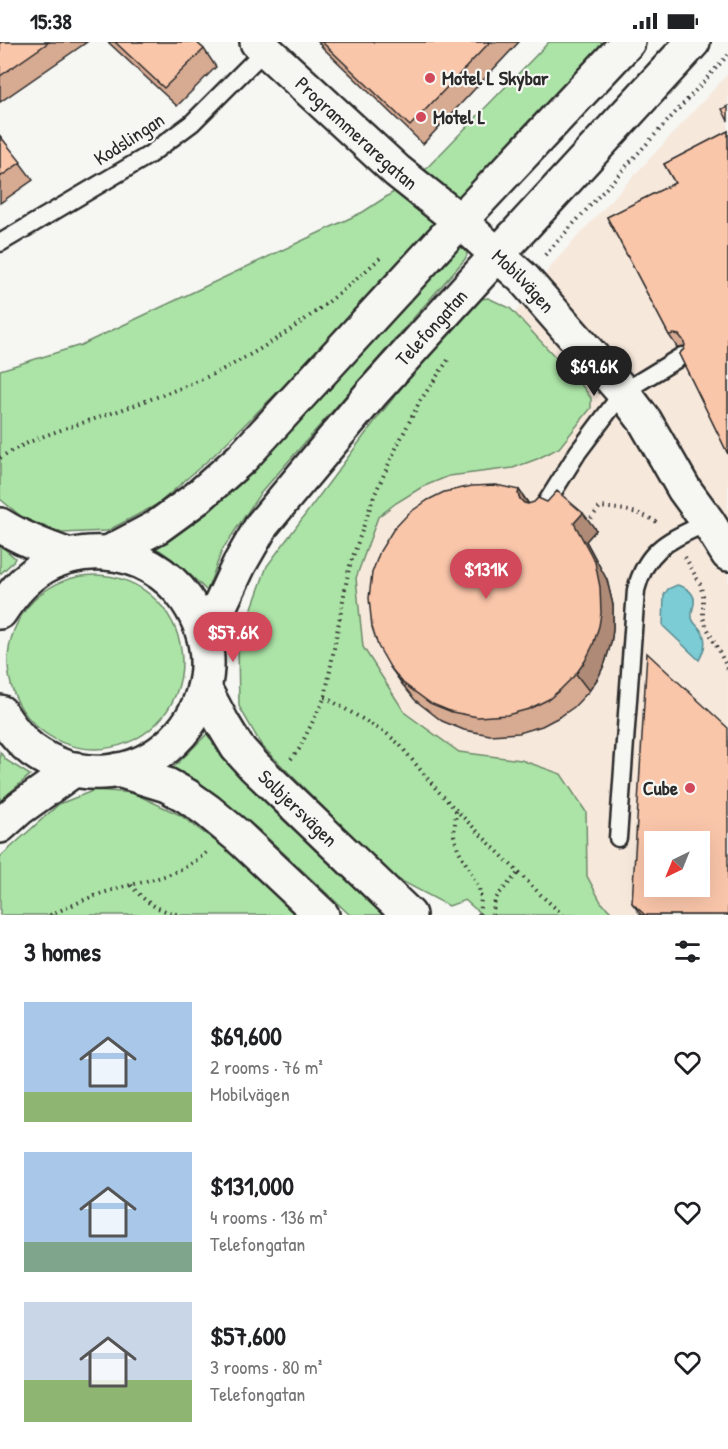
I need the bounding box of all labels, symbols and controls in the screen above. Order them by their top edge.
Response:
text: 15:38 [30,6,72,36]
place label: Motel L Skybar [442,64,549,92]
street label: Programmeraregatan [290,70,424,195]
marker: Motel L Skybar [423,71,437,85]
place label: Motel L [433,103,486,130]
street label: Kodslingan [88,106,169,171]
marker: Motel L [414,110,428,124]
street label: Mobilvägen [486,242,561,318]
street label: Telefongatan [389,283,473,372]
pin: $69.6K [545,346,643,397]
text: $69.6K [570,352,618,379]
pin: $131K [444,549,528,600]
text: $131K [464,555,508,582]
pin: $57.6K [184,612,282,663]
text: $57.6K [207,618,259,645]
street label: Solbjersvägen [253,763,344,852]
place label: Cube [643,774,678,801]
marker: Cube [683,781,697,795]
north arrow [644,831,710,897]
map controls [644,831,710,897]
text: 3 homes [24,934,101,969]
icon: filters [671,935,704,968]
text: $69,600 [210,1018,282,1053]
icon: home [72,1026,144,1098]
icon: heart [671,1046,704,1079]
text: 2 rooms · 76 m² [210,1053,323,1080]
text: Mobilvägen [210,1080,290,1107]
text: $131,000 [210,1168,294,1203]
icon: home [72,1176,144,1248]
icon: heart [671,1196,704,1229]
text: 4 rooms · 136 m² [210,1203,327,1230]
text: Telefongatan [210,1230,305,1257]
text: $57,600 [210,1318,286,1353]
icon: home [72,1326,144,1398]
icon: heart [671,1346,704,1379]
text: 3 rooms · 80 m² [210,1353,322,1380]
text: Telefongatan [210,1380,305,1407]

